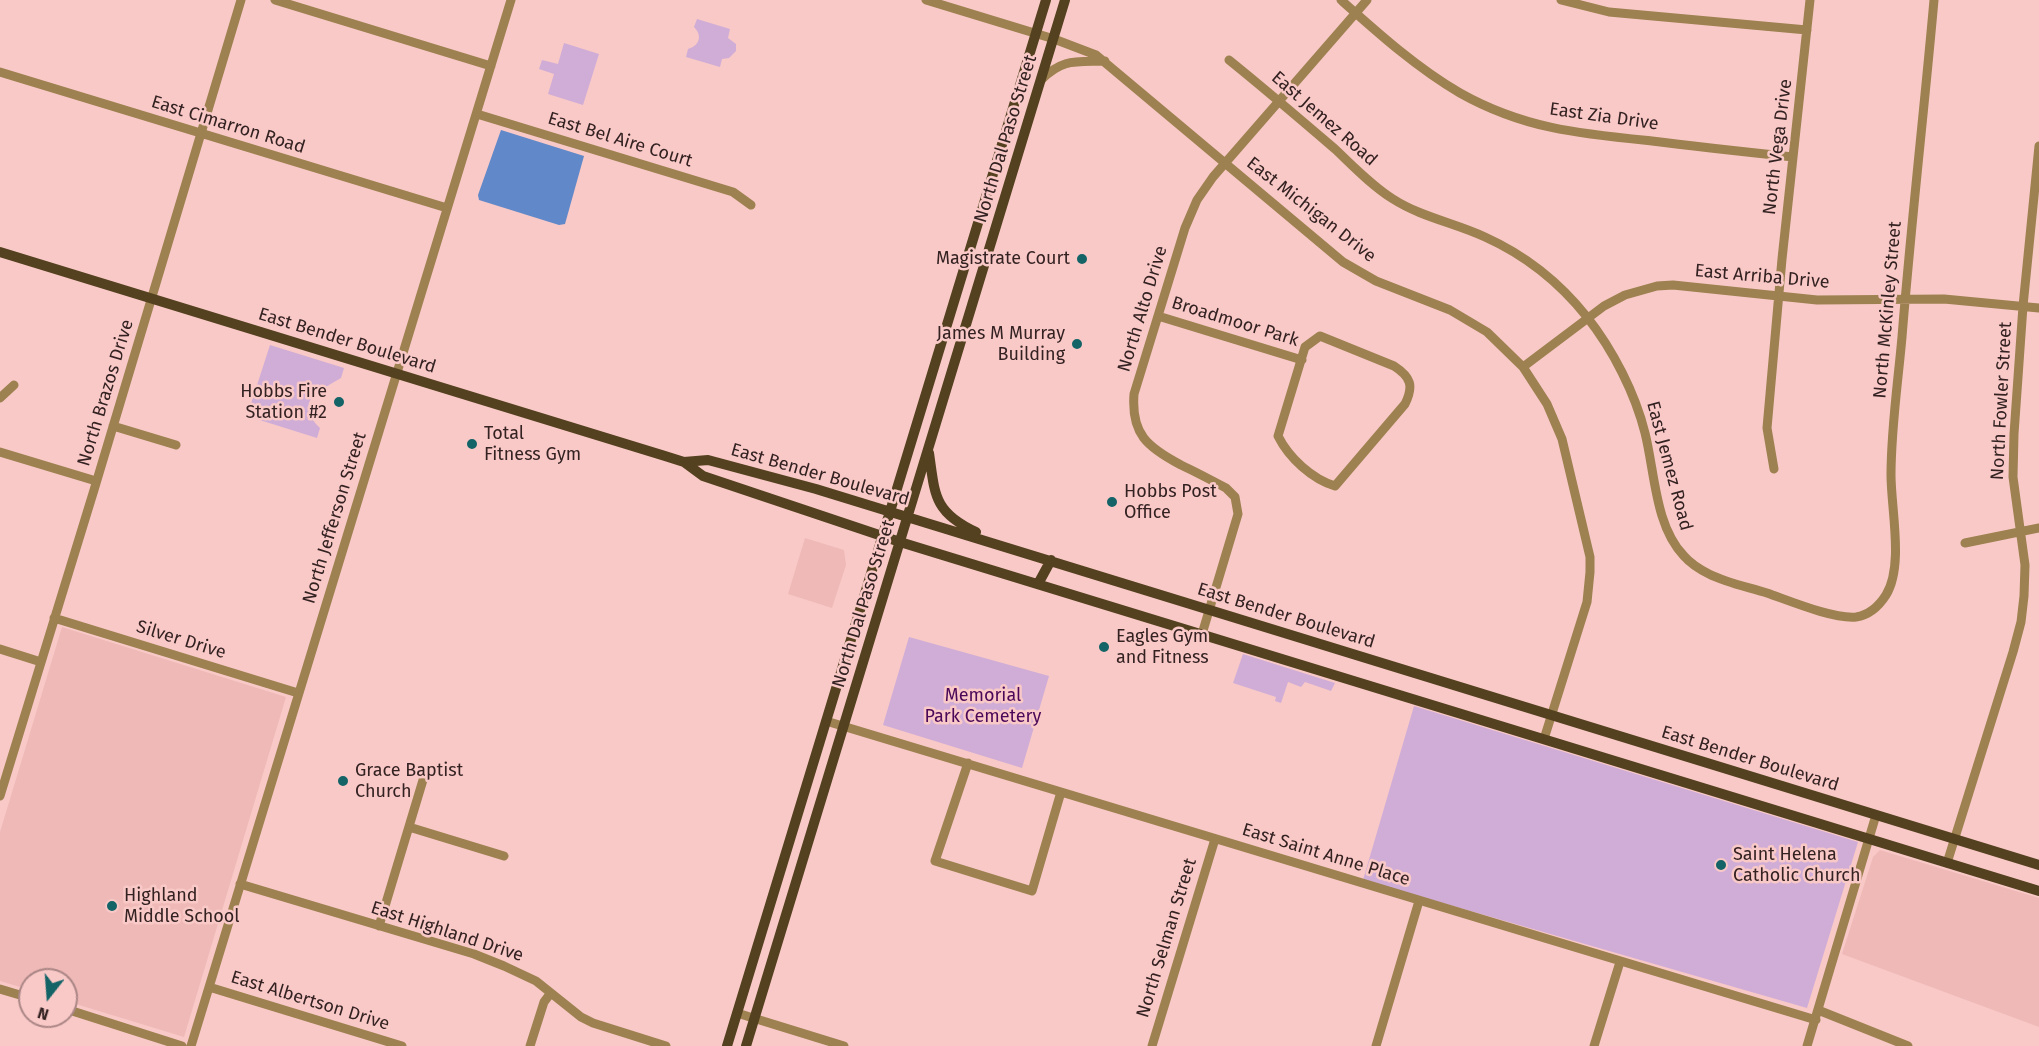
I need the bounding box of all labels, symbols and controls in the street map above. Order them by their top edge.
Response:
street label: North Dal Paso Street [970,53,1042,225]
street label: East Jemez Road [1267,67,1381,171]
street label: North Vega Drive [1759,78,1797,216]
street label: East Cimarron Road [148,91,308,159]
street label: East Zia Drive [1548,99,1660,135]
street label: East Bel Aire Court [545,108,695,172]
street label: East Michigan Drive [1242,153,1380,267]
street label: North McKinley Street [1869,221,1907,399]
street label: North Alto Drive [1114,243,1172,375]
place label: Magistrate Court [936,248,1070,270]
marker: Magistrate Court [1075,252,1089,266]
street label: East Arriba Drive [1694,260,1830,294]
street label: Broadmoor Park [1169,292,1301,352]
street label: East Bender Boulevard [256,304,438,378]
street label: North Brazos Drive [73,317,139,469]
street label: North Fowler Street [1987,321,2017,481]
place label: James M Murray Building [936,323,1065,366]
marker: James M Murray Building [1070,337,1084,351]
place label: Hobbs Fire Station #2 [240,381,327,424]
marker: Hobbs Fire Station #2 [332,395,346,409]
street label: East Jemez Road [1641,399,1697,533]
place label: Total Fitness Gym [484,423,581,466]
street label: North Jefferson Street [299,430,371,606]
marker: Total Fitness Gym [465,437,479,451]
street label: East Bender Boulevard [728,439,912,511]
place label: Hobbs Post Office [1124,481,1217,524]
marker: Hobbs Post Office [1105,495,1119,509]
street label: North Dal Paso Street [828,518,900,690]
street label: East Bender Boulevard [1195,579,1377,653]
street label: Silver Drive [134,616,228,664]
place label: Eagles Gym and Fitness [1116,626,1209,668]
marker: Eagles Gym and Fitness [1097,640,1111,654]
park label: Memorial Park Cemetery [925,685,1041,728]
street label: East Bender Boulevard [1659,722,1841,796]
place label: Grace Baptist Church [355,760,463,802]
marker: Grace Baptist Church [336,774,350,788]
street label: East Saint Anne Place [1239,819,1413,891]
place label: Saint Helena Catholic Church [1733,844,1860,886]
street label: North Selman Street [1132,856,1202,1020]
marker: Saint Helena Catholic Church [1714,858,1728,872]
place label: Highland Middle School [124,885,240,928]
street label: East Highland Drive [368,897,526,967]
marker: Highland Middle School [105,899,119,913]
street label: East Albertson Drive [228,967,392,1035]
north arrow [18,968,78,1028]
text: N [35,1003,51,1024]

